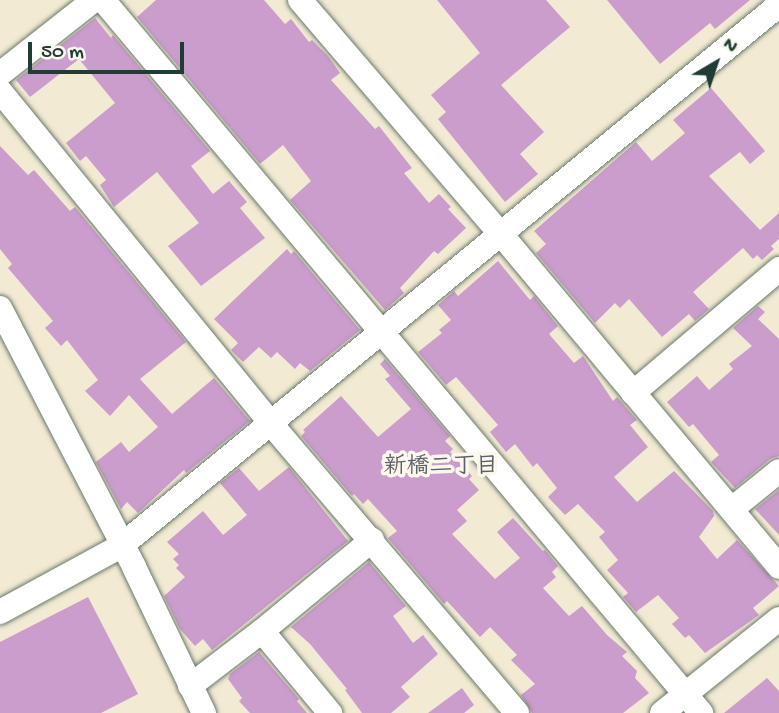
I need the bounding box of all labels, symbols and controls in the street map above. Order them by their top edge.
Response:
scale bar [32,28,187,72]
north arrow [681,28,751,98]
text: N [717,33,742,59]
text: 50 m [41,41,84,66]
district label: 新橋二丁目 [384,454,498,482]

